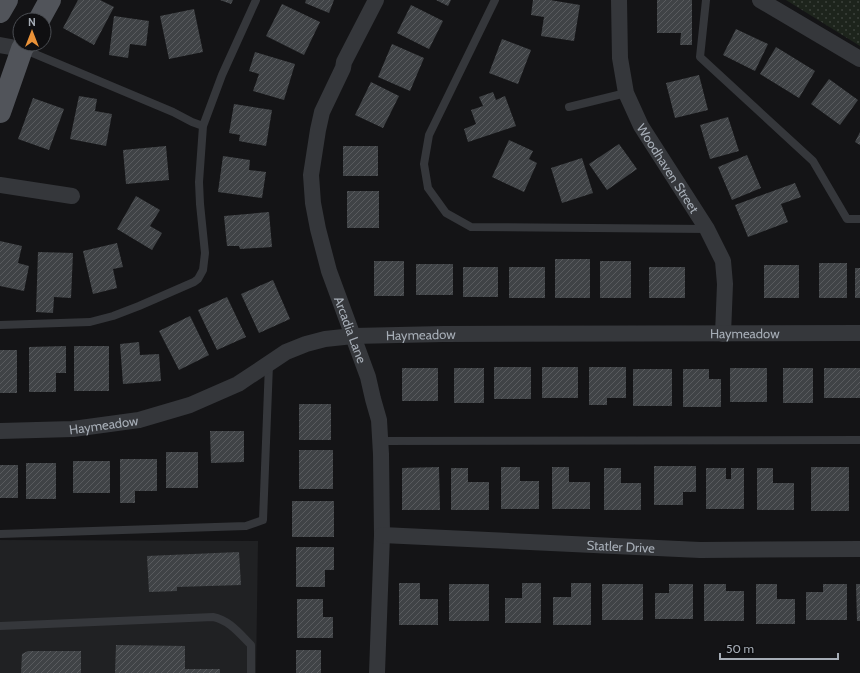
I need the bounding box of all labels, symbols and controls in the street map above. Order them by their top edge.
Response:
north arrow [12,12,52,52]
text: N [28,15,36,29]
street label: Woodhaven Street [634,121,703,216]
street label: Arcadia Lane [331,294,370,366]
street label: Haymeadow [710,325,780,341]
street label: Haymeadow [386,326,456,343]
street label: Haymeadow [68,412,140,437]
street label: Statler Drive [586,537,656,556]
scale bar [720,635,838,661]
text: 50 m [726,641,754,656]

